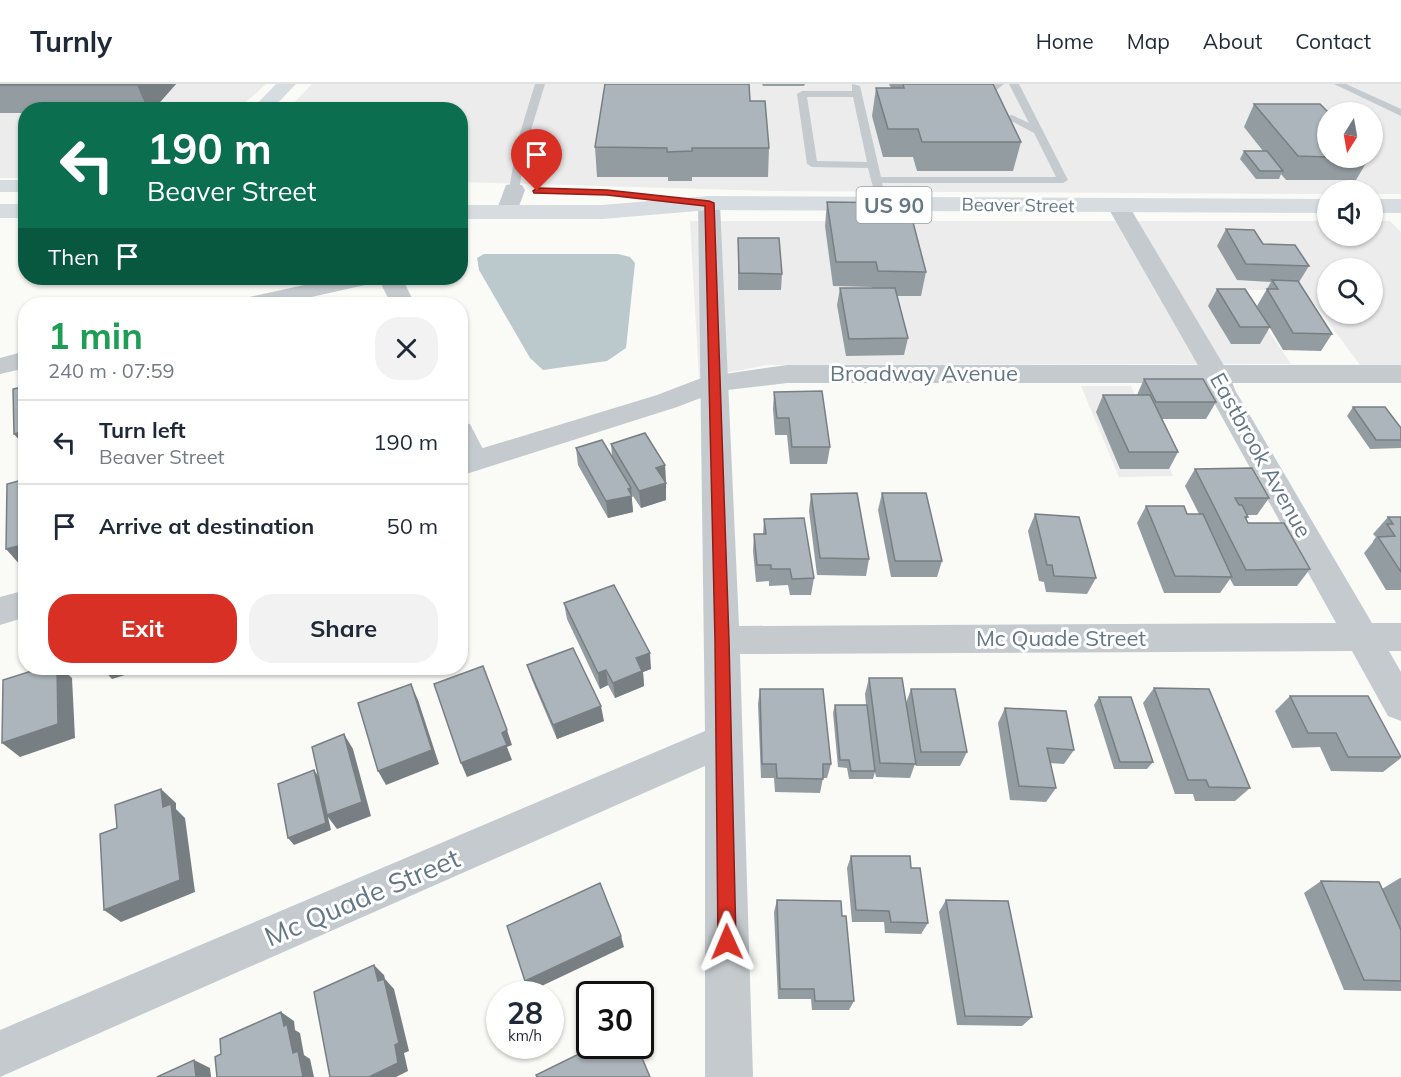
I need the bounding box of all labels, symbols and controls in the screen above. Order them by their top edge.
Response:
text: Turnly [30,24,112,59]
text: Home [1036,28,1094,54]
text: Map [1127,28,1170,54]
text: About [1203,28,1262,54]
text: Contact [1295,28,1371,54]
north arrow [1317,102,1383,168]
map controls [1317,102,1383,324]
text: 190 m [147,122,272,175]
icon: left [48,126,126,204]
pin [511,129,562,191]
icon: arrive [520,138,553,171]
text: Beaver Street [147,174,316,208]
button: sound [1317,180,1383,246]
road number: US 90 [856,187,932,223]
street label: Beaver Street [961,193,1075,217]
icon: arrive [111,240,144,273]
text: Then [48,243,99,271]
button: search [1317,258,1383,324]
text: 1 min [48,313,143,358]
button: close [375,317,438,380]
text: 240 m · 07:59 [48,358,174,383]
street label: Broadway Avenue [830,359,1018,387]
street label: Eastbrook Avenue [1204,368,1318,542]
text: Turn left [99,416,186,444]
icon: left [48,426,81,459]
text: 190 m [373,428,438,456]
text: Beaver Street [99,444,225,469]
icon: arrive [48,510,81,543]
text: Arrive at destination [99,512,314,540]
text: 50 m [387,512,438,540]
button: Exit [48,594,237,663]
button: Share [249,594,438,663]
street label: Mc Quade Street [976,624,1146,652]
street label: Mc Quade Street [259,841,465,953]
position arrow [695,910,759,974]
speed limit sign: 30 [576,981,654,1059]
text: 28 [507,994,543,1032]
text: km/h [508,1026,542,1045]

